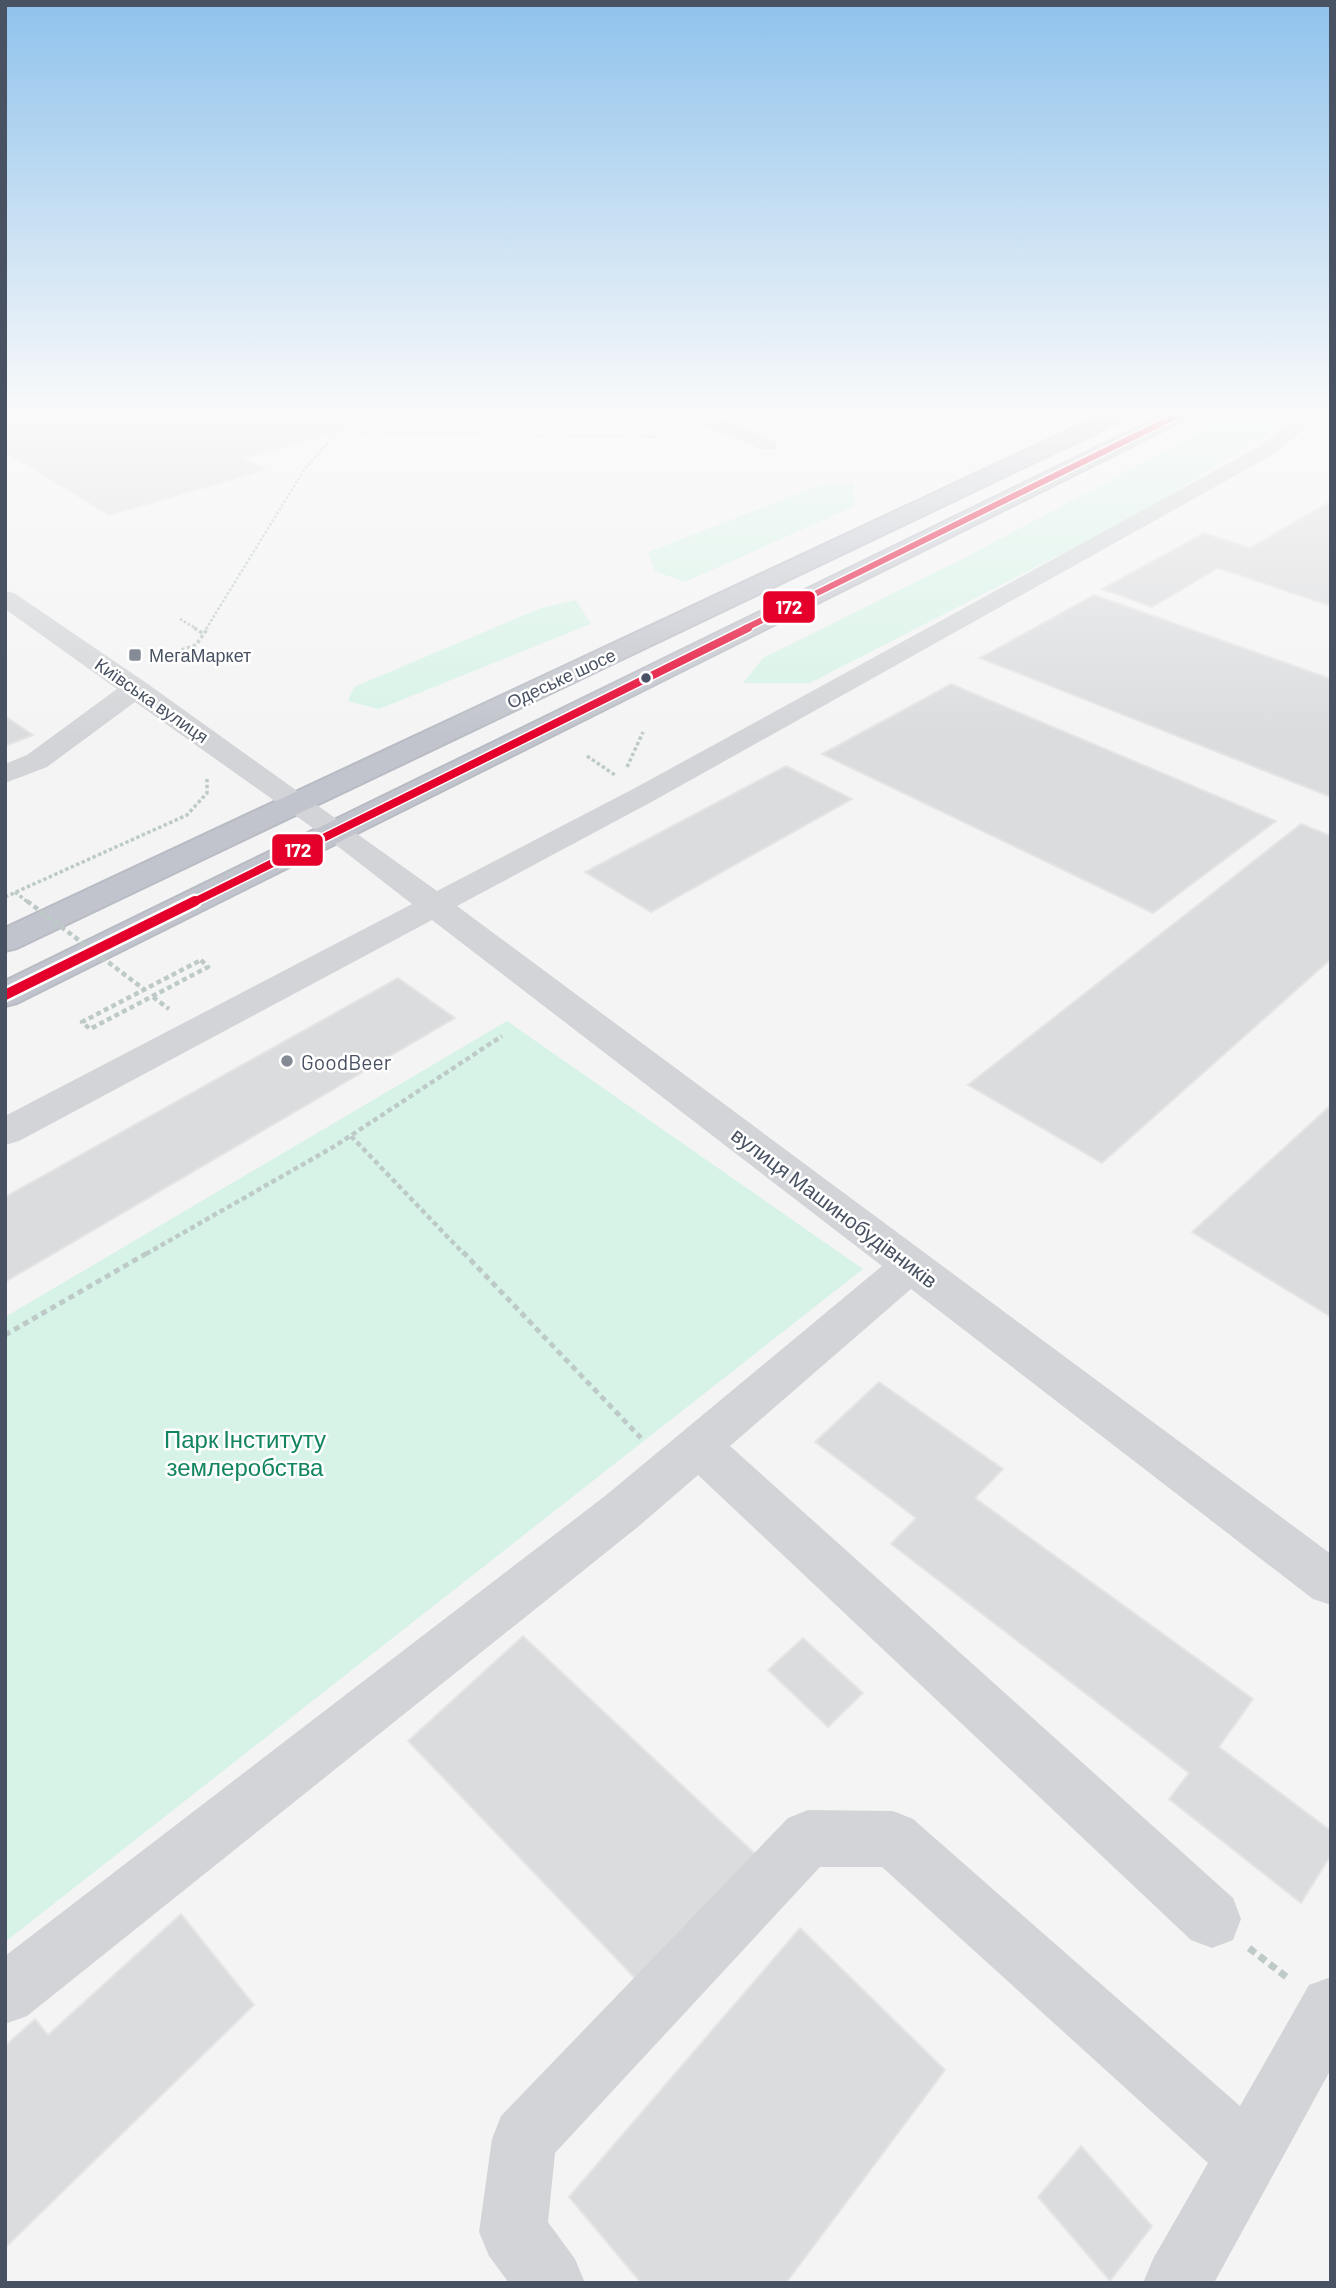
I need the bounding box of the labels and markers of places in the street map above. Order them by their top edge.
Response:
place label: МегаМаркет [149,644,251,666]
marker: МегаМаркет [127,647,143,663]
unlabelled marker [639,671,653,685]
place label: GoodBeer [301,1049,392,1074]
marker: GoodBeer [279,1053,295,1069]

